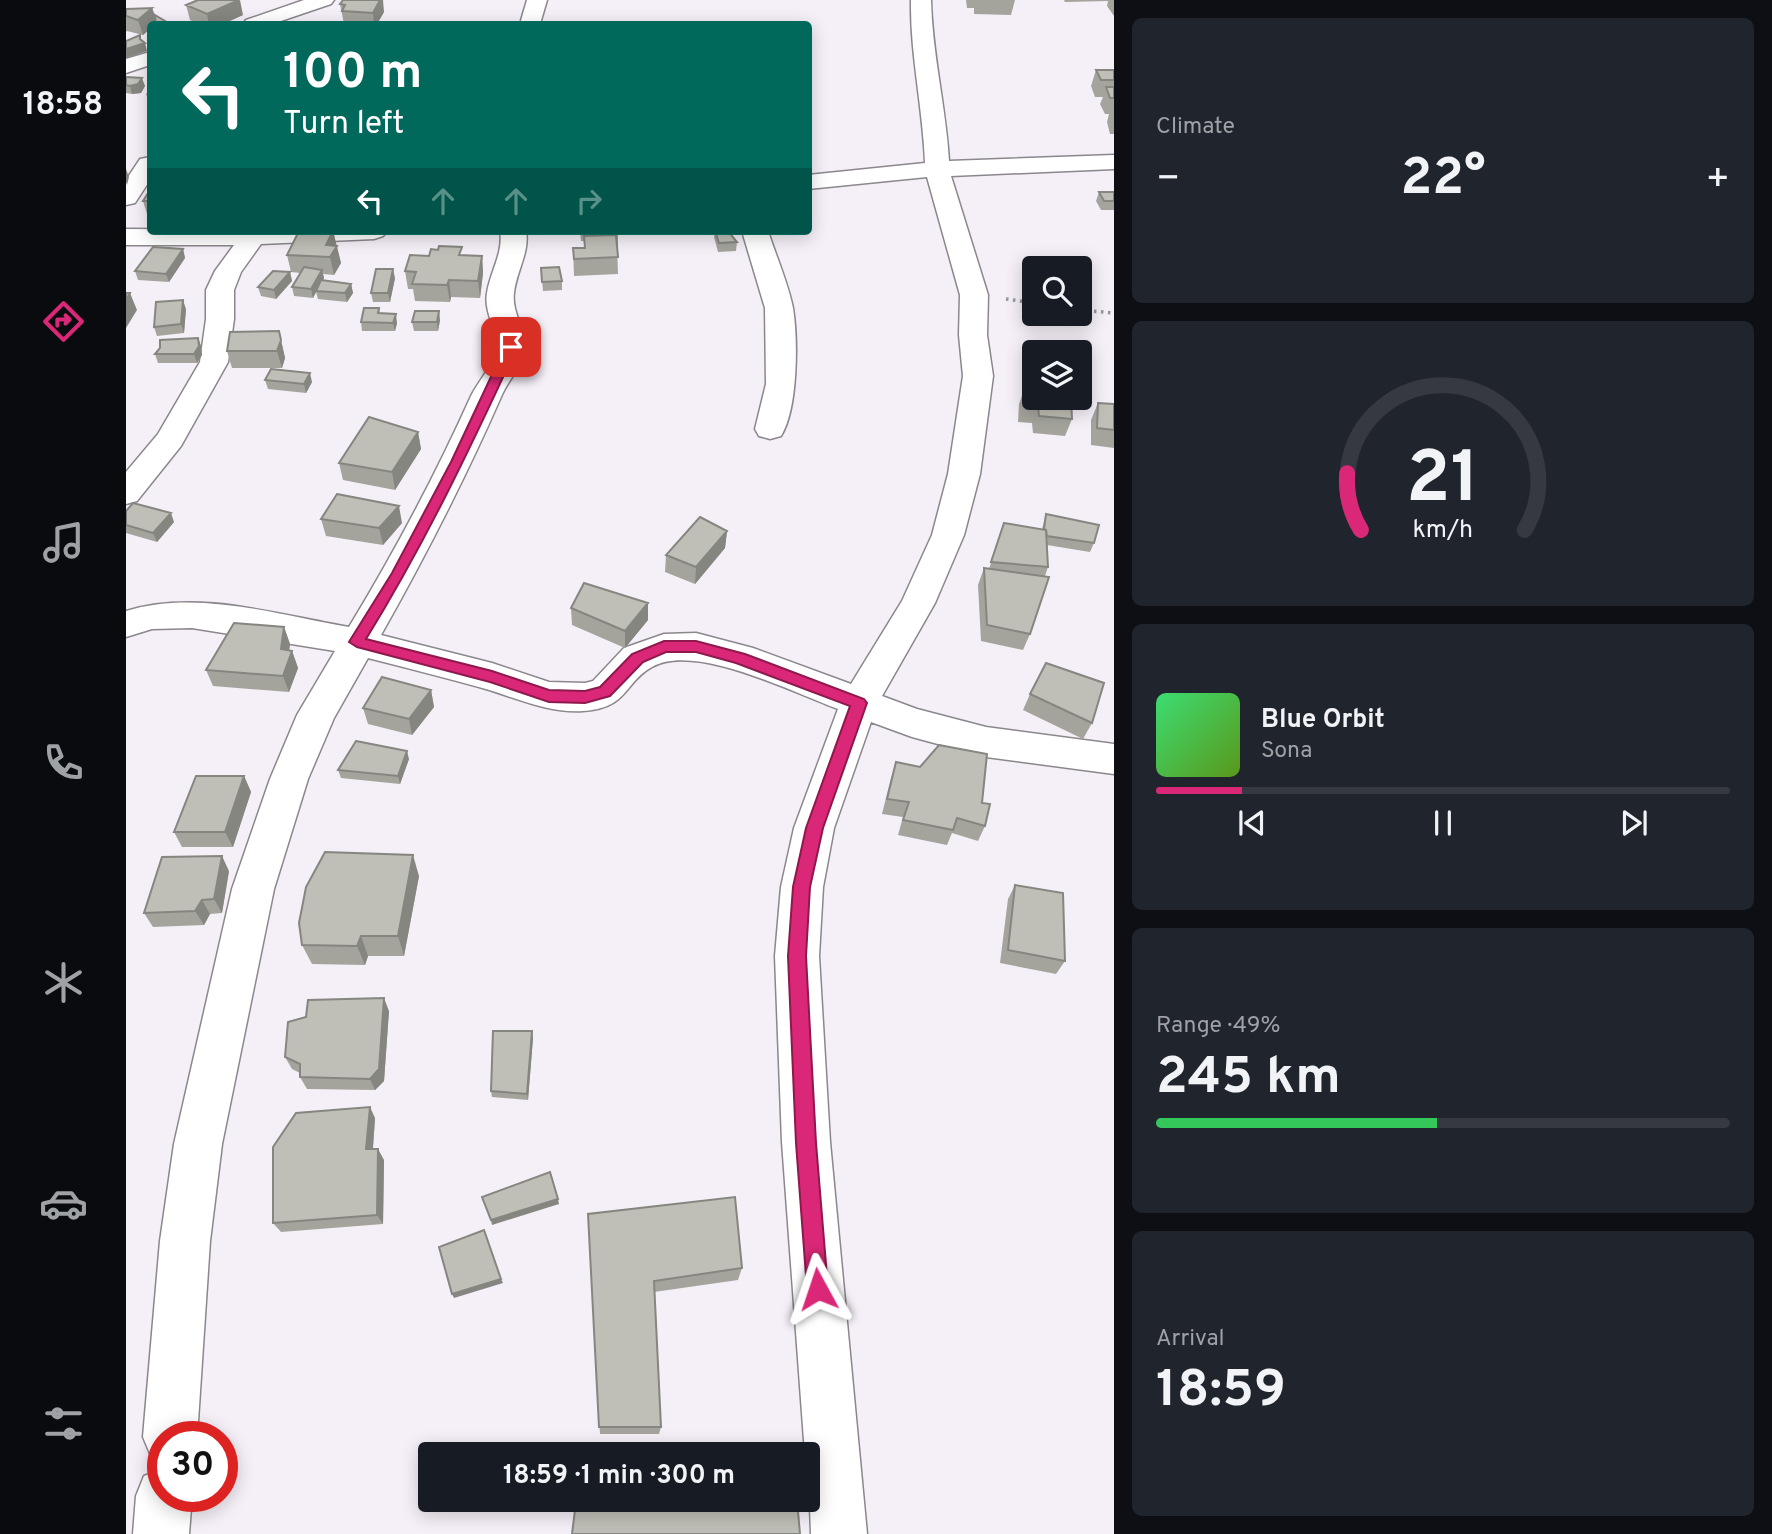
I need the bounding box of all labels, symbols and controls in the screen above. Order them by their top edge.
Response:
text: 100 m [283,44,422,106]
icon: left [168,49,259,140]
text: 18:58 [23,86,103,126]
text: Turn left [283,105,404,145]
text: Climate [1156,113,1235,142]
text: 22° [1400,147,1486,213]
text: − [1156,156,1181,205]
text: + [1705,156,1730,205]
icon: left [351,182,389,220]
icon: ahead [424,182,462,220]
icon: ahead [497,182,535,220]
icon: right [570,182,608,220]
map controls [1022,256,1092,410]
button: search [1022,256,1092,326]
icon: directions [39,297,88,346]
pin [481,317,541,377]
icon: arrive [492,328,530,366]
button: layers [1022,340,1092,410]
text: 21 [1406,436,1480,528]
text: km/h [1413,515,1473,547]
icon: music [39,518,88,567]
text: Blue Orbit [1261,704,1385,737]
text: Sona [1261,737,1312,766]
icon: phone [39,738,88,787]
icon: previous [1233,804,1271,842]
icon: pause [1424,804,1462,842]
icon: next [1615,804,1653,842]
icon: climate [39,958,88,1007]
text: Range · 49% [1156,1012,1280,1041]
text: 245 km [1156,1046,1341,1112]
icon: car [39,1179,88,1228]
position arrow [781,1252,855,1326]
text: Arrival [1156,1325,1225,1354]
text: 18:59 [1156,1359,1286,1425]
icon: filters [39,1399,88,1448]
speed limit sign: 30 [147,1421,238,1512]
text: 18:59 · 1 min · 300 m [503,1460,735,1493]

